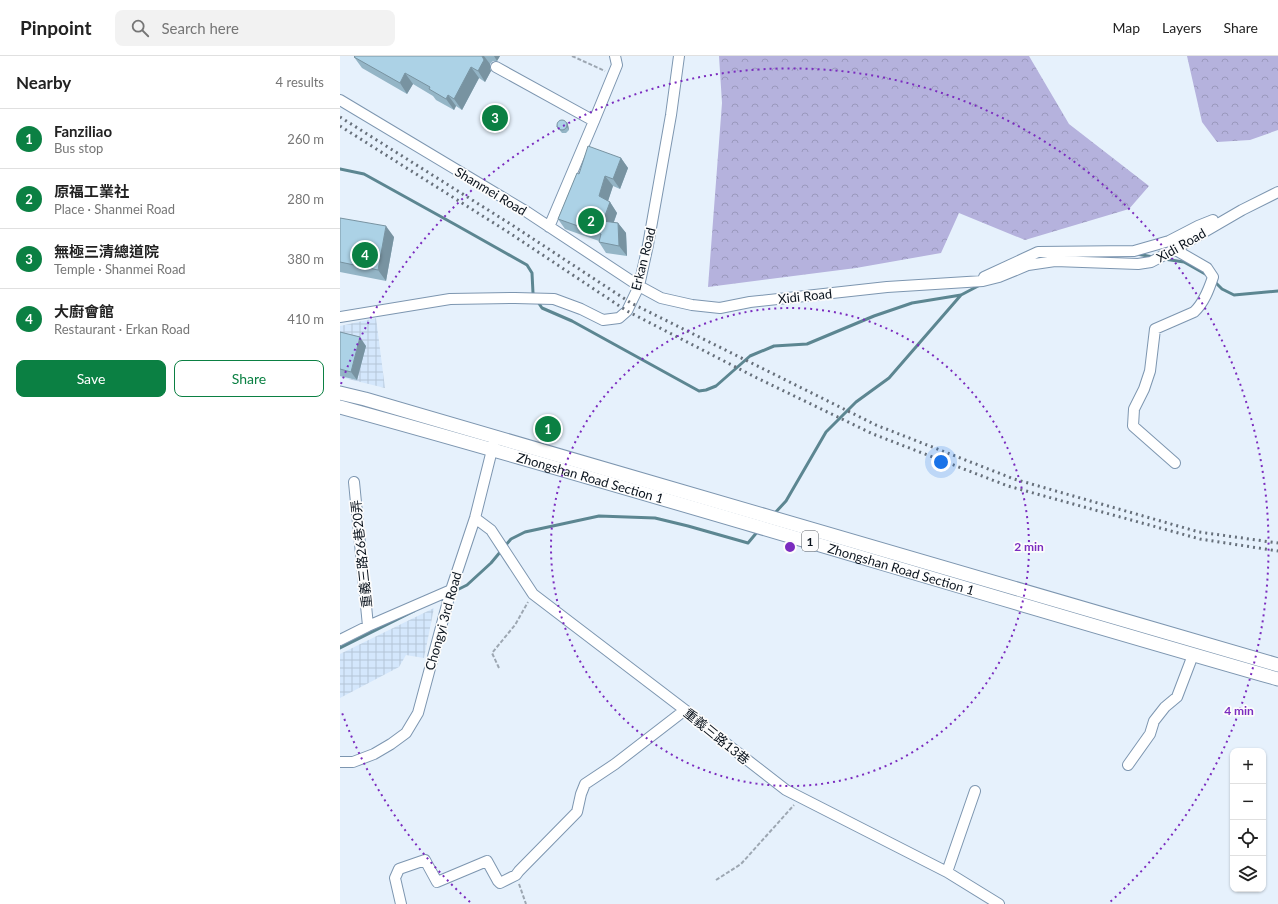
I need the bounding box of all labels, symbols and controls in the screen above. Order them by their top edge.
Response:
search box [115,10,395,46]
text: Pinpoint [20,16,91,39]
icon: search [129,17,151,39]
text: Search here [161,19,239,37]
text: Map [1112,19,1140,36]
text: Layers [1162,19,1202,36]
text: Share [1224,19,1258,36]
text: Nearby [16,72,71,93]
text: 4 results [276,74,324,90]
pin: 3 [482,103,508,133]
text: Fanziliao [54,122,112,140]
text: 1 [25,131,33,147]
text: 260 m [287,131,324,147]
text: Bus stop [54,140,103,156]
street label: Shanmei Road [452,163,530,219]
text: 原福工業社 [54,182,129,200]
text: 2 [25,191,33,207]
text: 280 m [287,191,324,207]
text: Place · Shanmei Road [54,201,175,217]
pin: 2 [578,206,604,236]
street label: Xidi Road [1154,225,1208,265]
street label: Erkan Road [627,226,659,292]
pin: 4 [352,240,378,270]
text: 無極三清總道院 [54,242,159,260]
text: 3 [25,251,33,267]
text: 380 m [287,251,324,267]
text: Temple · Shanmei Road [54,261,186,277]
street label: Xidi Road [777,285,833,307]
text: 大廚會館 [54,302,114,320]
text: 4 [25,311,33,327]
text: 410 m [287,311,324,327]
text: Restaurant · Erkan Road [54,321,190,337]
button: Save [16,360,166,397]
button: Share [174,360,324,397]
pin: 1 [535,414,561,444]
street label: Zhongshan Road Section 1 [515,449,666,507]
your location [931,452,951,472]
street label: 重義三路26巷20弄 [347,499,375,609]
road number: 1 [802,531,818,551]
text: 2 min [1014,539,1044,554]
centre of rings [783,540,797,554]
street label: Zhongshan Road Section 1 [826,540,976,598]
street label: Chongyi 3rd Road [421,570,465,672]
text: 4 min [1224,703,1254,718]
street label: 重義三路13巷 [681,705,753,767]
map controls [1230,748,1266,892]
button: + [1230,748,1266,784]
button: − [1230,784,1266,820]
button: locate [1230,820,1266,856]
button: layers [1230,856,1266,892]

